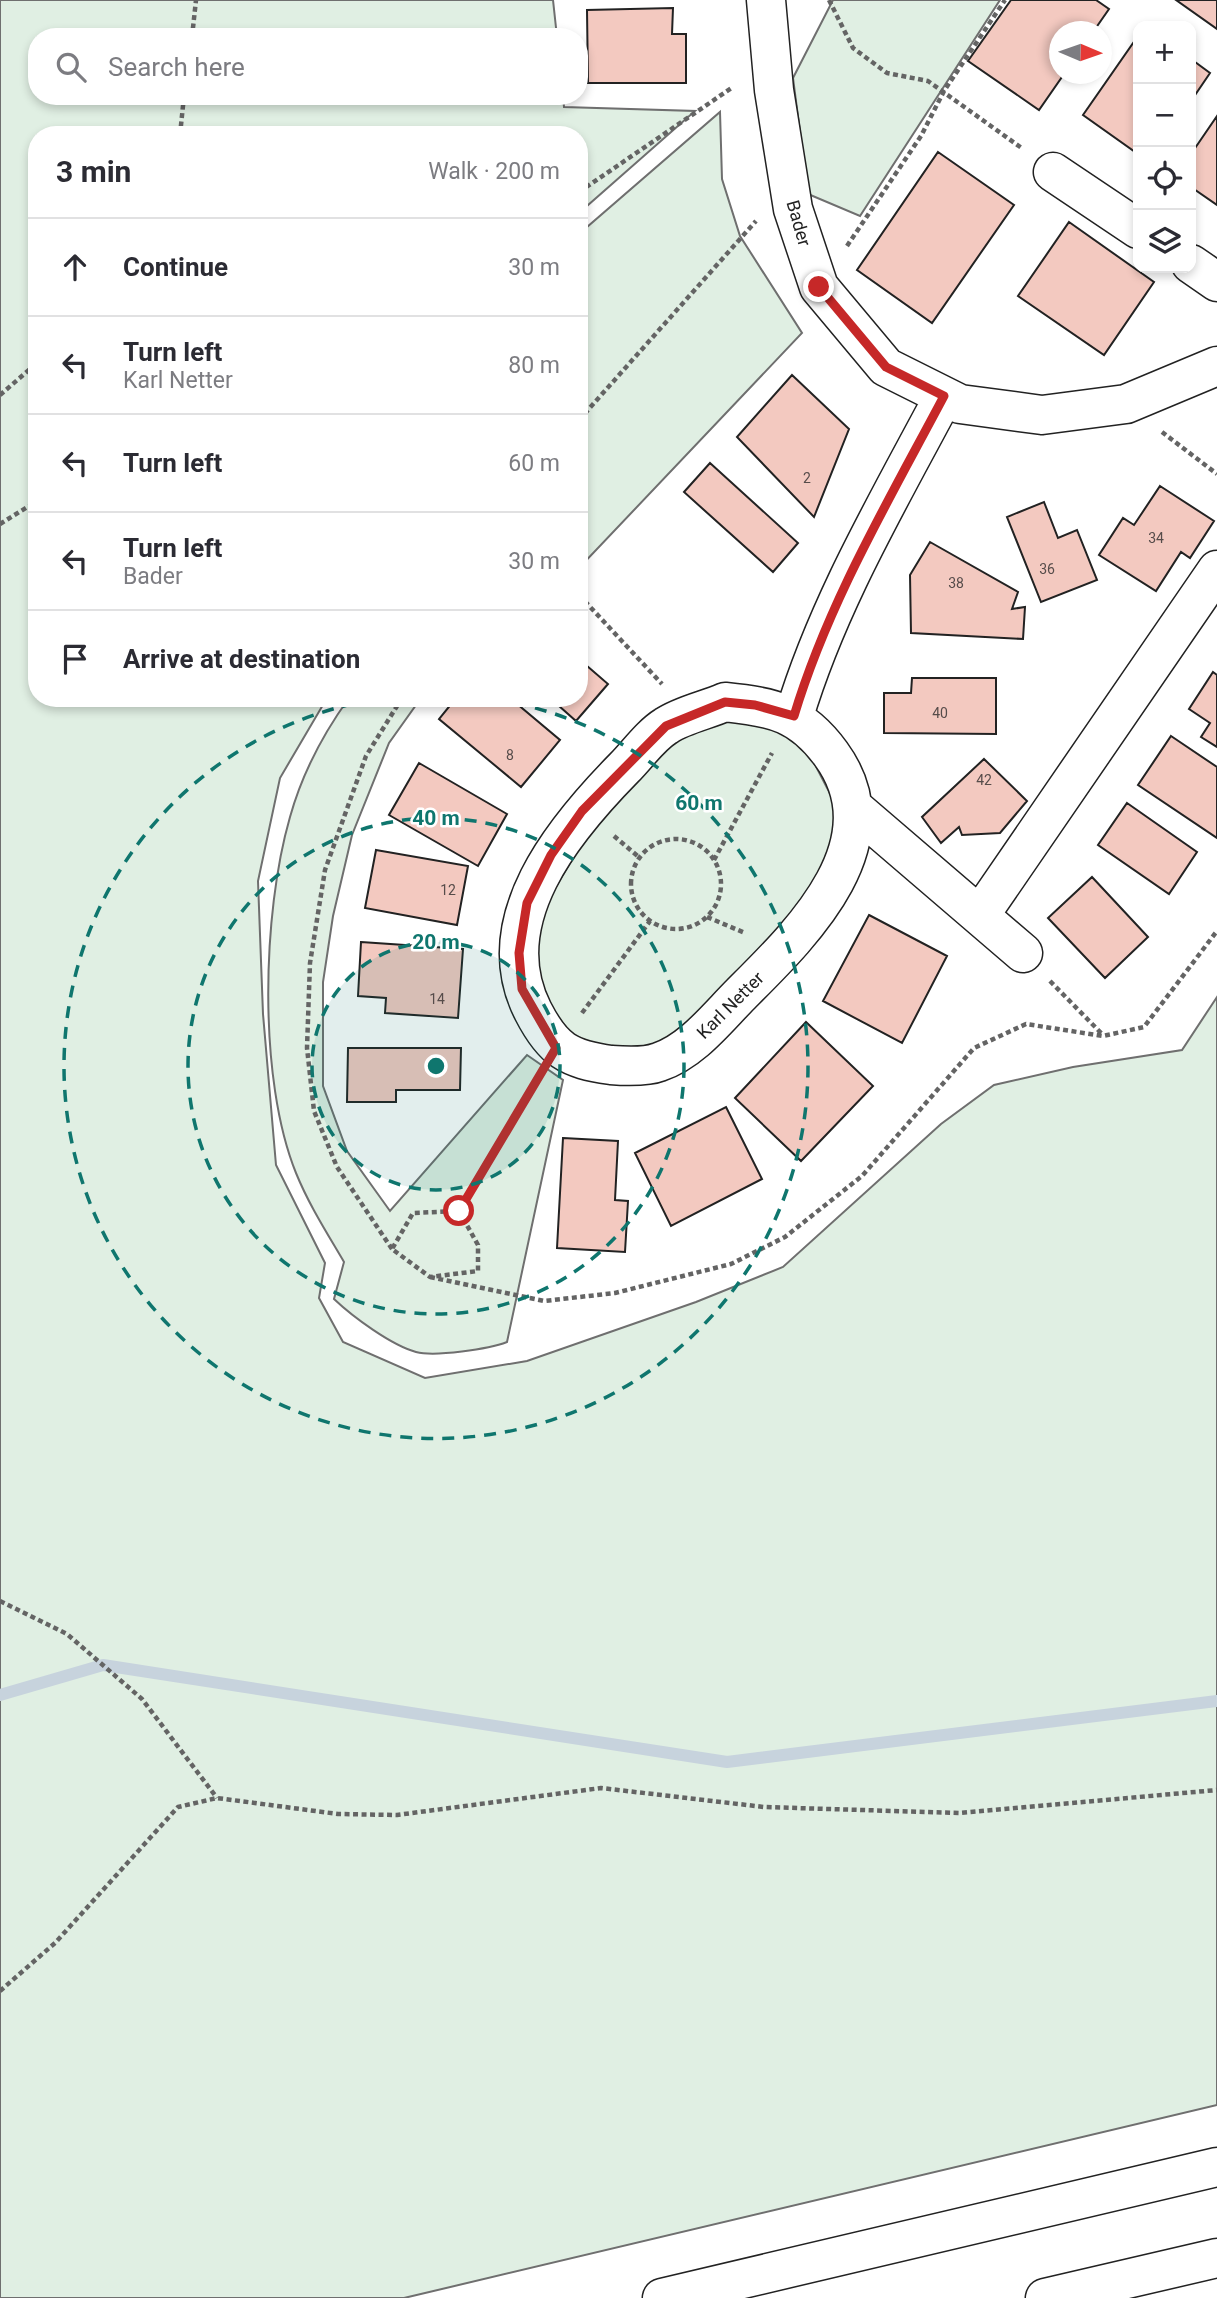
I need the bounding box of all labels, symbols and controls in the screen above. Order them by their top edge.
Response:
north arrow [1049,21,1112,84]
map controls [1133,21,1196,273]
button: + [1133,21,1196,84]
search box [28,28,588,105]
icon: search [52,48,90,86]
text: Search here [108,52,245,82]
button: − [1133,84,1196,147]
button: locate [1133,147,1196,210]
text: 3 min [56,154,131,189]
text: Walk · 200 m [428,158,560,185]
street label: Bader [782,198,816,248]
button: layers [1133,210,1196,273]
icon: ahead [56,248,94,286]
text: Continue [123,252,228,282]
text: 30 m [508,254,560,281]
route end [803,271,834,302]
text: Turn left [123,337,222,367]
icon: left [56,346,94,384]
text: 80 m [508,352,560,379]
text: Karl Netter [123,367,233,394]
icon: left [56,444,94,482]
text: Turn left [123,448,222,478]
text: 60 m [508,450,560,477]
house number: 2 [803,470,811,486]
house number: 34 [1148,530,1164,546]
text: Turn left [123,533,222,563]
icon: left [56,542,94,580]
text: 30 m [508,548,560,575]
house number: 36 [1039,561,1055,577]
text: Bader [123,563,183,590]
house number: 38 [948,575,964,591]
icon: arrive [56,640,94,678]
text: Arrive at destination [123,644,360,674]
house number: 40 [932,705,948,721]
house number: 8 [506,747,514,763]
house number: 42 [976,772,992,788]
text: 60 m [675,791,723,815]
text: 40 m [412,806,460,830]
house number: 12 [440,882,456,898]
text: 20 m [412,930,460,954]
street label: Karl Netter [692,967,768,1043]
house number: 14 [429,991,445,1007]
centre of rings [424,1054,448,1078]
route start [443,1195,474,1226]

